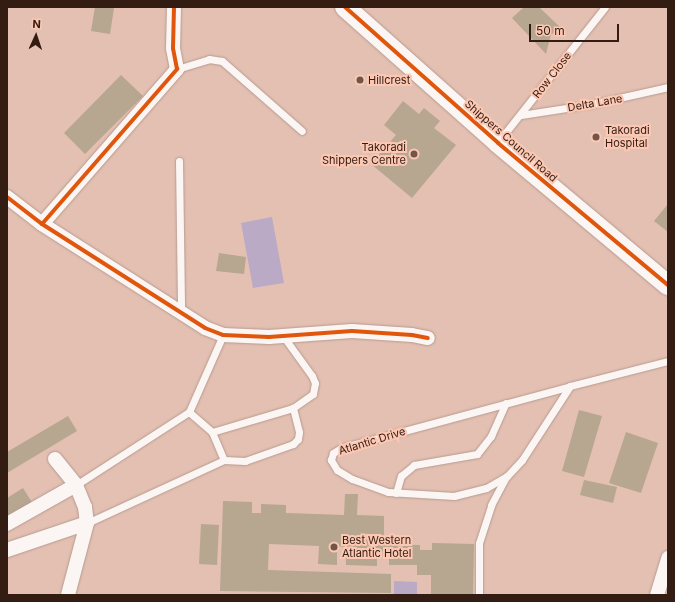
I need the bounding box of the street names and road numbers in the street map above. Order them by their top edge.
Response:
street label: Row Close [530,49,574,101]
street label: Delta Lane [567,92,623,114]
street label: Shippers Council Road [462,97,560,185]
street label: Atlantic Drive [337,425,407,457]

